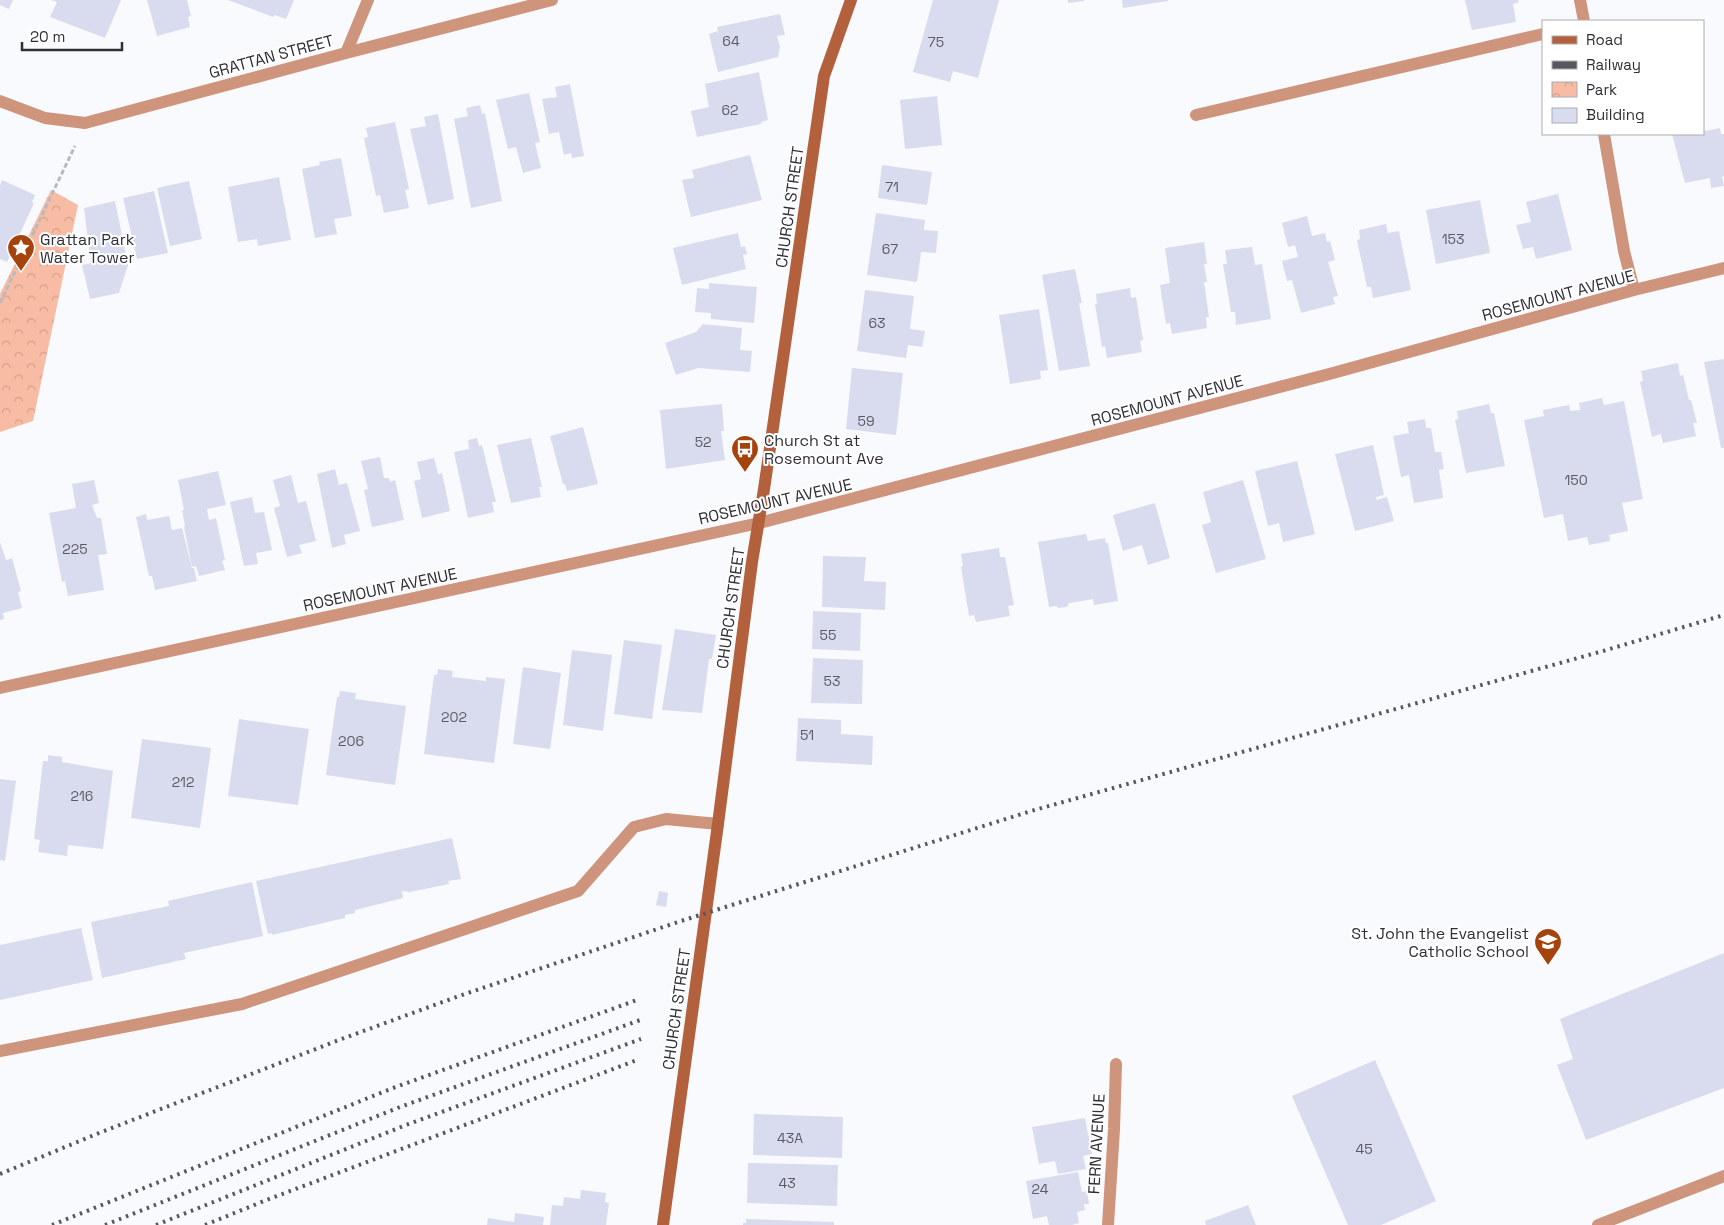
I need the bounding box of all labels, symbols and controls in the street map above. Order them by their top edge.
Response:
scale bar [22,20,122,52]
legend [1542,20,1704,135]
text: 20 m [30,27,65,46]
street label: GRATTAN STREET [206,30,336,83]
text: Road [1586,30,1623,49]
house number: 64 [722,32,740,50]
house number: 75 [928,33,944,51]
text: Railway [1586,55,1641,74]
text: Park [1586,80,1617,99]
house number: 62 [722,101,738,119]
text: Building [1586,105,1645,124]
street label: CHURCH STREET [771,145,808,269]
house number: 71 [885,178,899,196]
place label: Grattan Park Water Tower [40,229,135,268]
house number: 153 [1442,230,1464,248]
place icon: Grattan Park Water Tower [6,233,36,272]
house number: 67 [882,240,898,258]
street label: ROSEMOUNT AVENUE [1480,265,1637,326]
house number: 63 [868,314,886,332]
street label: ROSEMOUNT AVENUE [1089,370,1246,431]
house number: 59 [858,412,874,430]
place label: Church St at Rosemount Ave [764,430,884,469]
house number: 52 [695,433,711,451]
bus stop icon: Church St at Rosemount Ave [730,434,760,473]
house number: 150 [1564,471,1588,489]
street label: ROSEMOUNT AVENUE [696,474,854,529]
house number: 225 [62,540,88,558]
street label: CHURCH STREET [712,546,749,670]
street label: ROSEMOUNT AVENUE [301,563,459,616]
house number: 55 [820,626,836,644]
house number: 53 [824,672,840,690]
house number: 202 [441,708,467,726]
house number: 51 [800,726,814,744]
house number: 206 [338,732,364,750]
house number: 212 [172,773,194,791]
house number: 216 [71,787,93,805]
place label: St. John the Evangelist Catholic School [1351,923,1529,962]
school or university icon: St. John the Evangelist Catholic School [1533,927,1563,966]
street label: CHURCH STREET [658,947,695,1071]
street label: FERN AVENUE [1083,1093,1110,1195]
house number: 43A [777,1129,803,1147]
house number: 45 [1355,1140,1373,1158]
house number: 43 [778,1174,796,1192]
house number: 24 [1032,1180,1049,1198]

